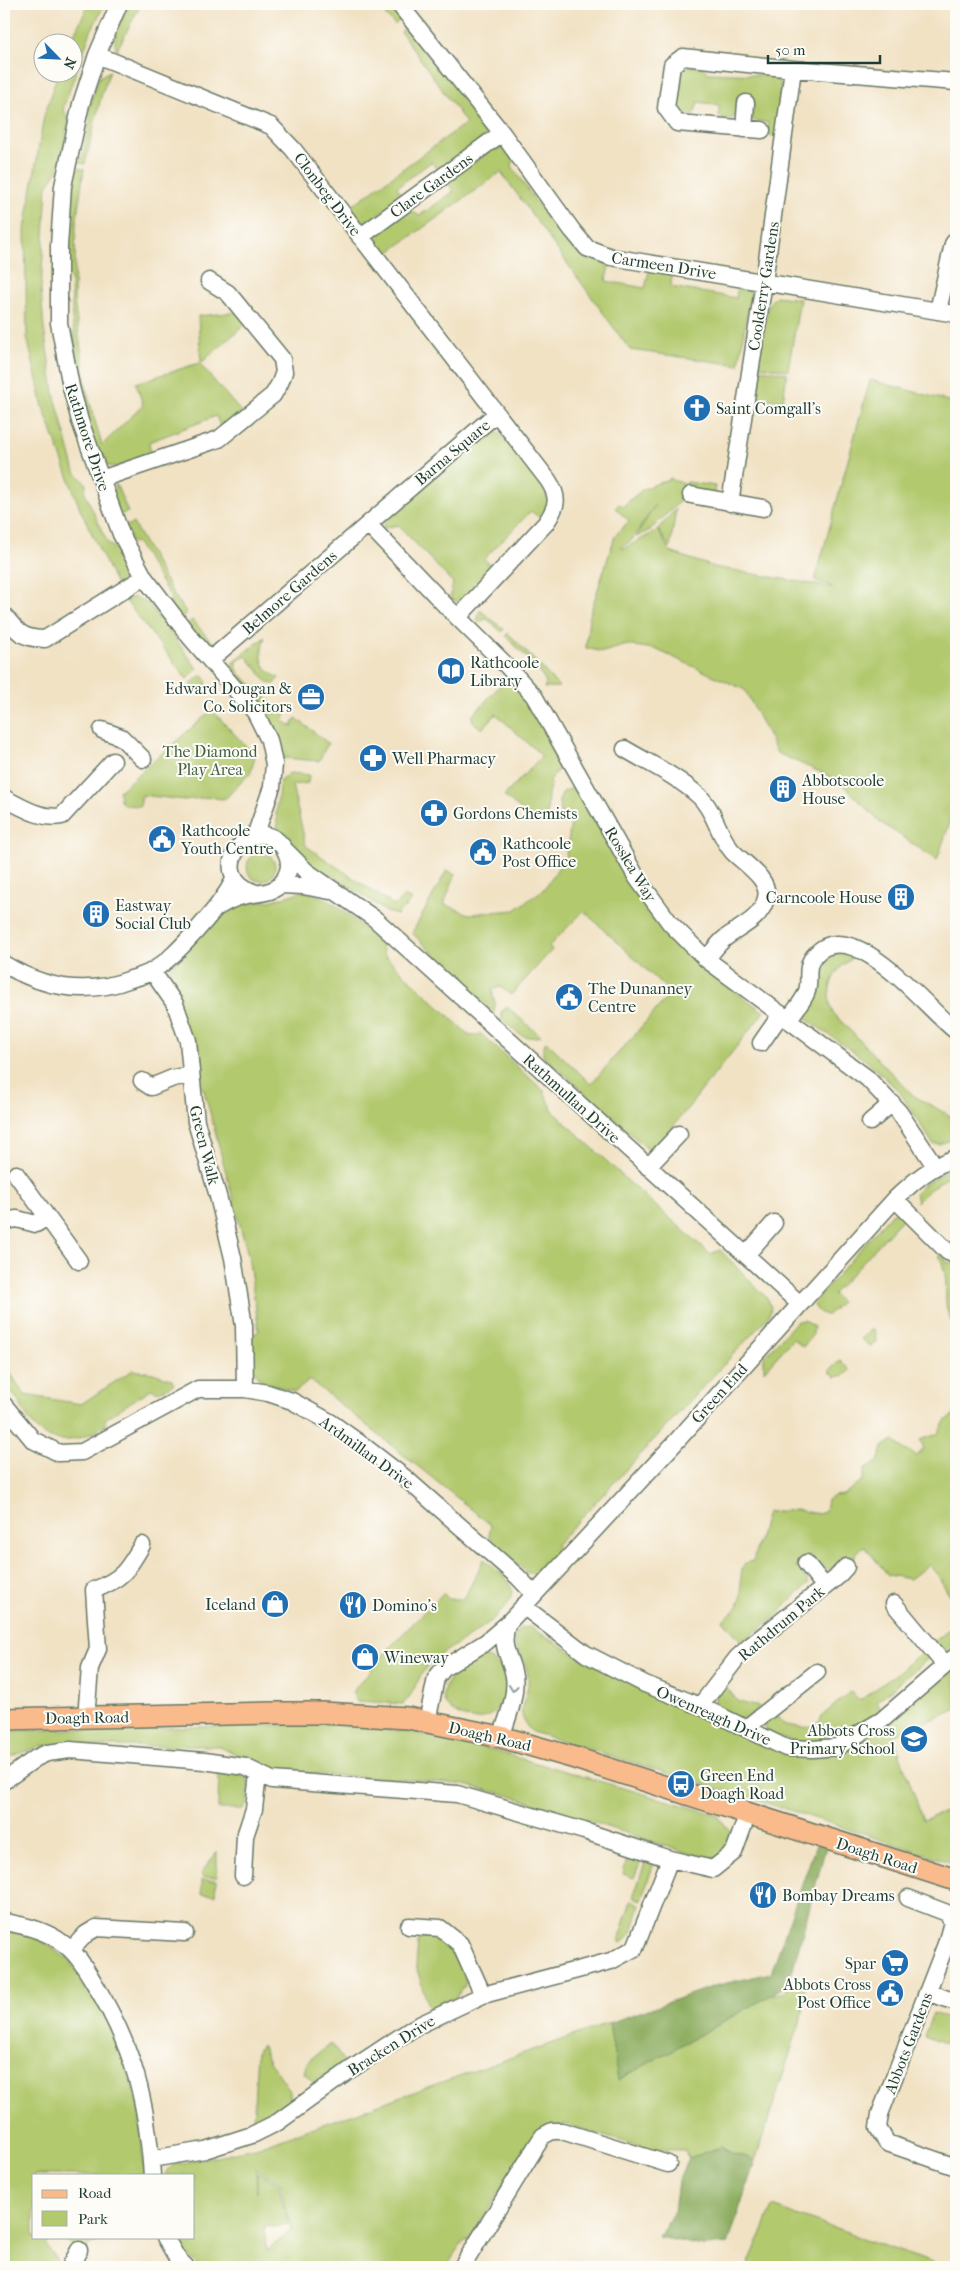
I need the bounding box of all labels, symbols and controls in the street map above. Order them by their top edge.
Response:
north arrow [32,32,82,82]
scale bar [768,32,880,64]
text: 50 m [775,41,806,59]
text: N [59,55,79,72]
street label: Clonbeg Drive [290,149,365,240]
street label: Clare Gardens [386,149,477,222]
street label: Coolderry Gardens [744,220,783,352]
street label: Carmeen Drive [610,248,718,283]
street label: Rathmore Drive [61,381,114,494]
church icon: Saint Comgall's [682,393,712,423]
place label: Saint Comgall's [716,399,821,418]
street label: Barna Square [411,415,494,489]
street label: Belmore Gardens [238,546,341,639]
place label: Rathcoole Library [470,653,539,690]
library icon: Rathcoole Library [436,656,466,686]
place label: Edward Dougan & Co. Solicitors [165,679,292,716]
office icon: Edward Dougan & Co. Solicitors [296,682,326,712]
park label: The Diamond Play Area [163,742,258,779]
pharmacy icon: Well Pharmacy [358,743,388,773]
place label: Well Pharmacy [391,749,496,768]
place label: Abbotscoole House [801,771,884,808]
building icon: Abbotscoole House [768,774,798,804]
pharmacy icon: Gordons Chemists [419,798,449,828]
place label: Gordons Chemists [453,804,578,823]
place label: Rathcoole Youth Centre [180,821,274,858]
street label: Rosslea Way [601,823,661,906]
public building icon: Rathcoole Youth Centre [147,824,177,854]
place label: Rathcoole Post Office [502,834,576,871]
public building icon: Rathcoole Post Office [468,837,498,867]
building icon: Carncoole House [886,882,916,912]
place label: Carncoole House [766,888,882,907]
place label: Eastway Social Club [115,896,191,933]
building icon: Eastway Social Club [81,899,111,929]
place label: The Dunanney Centre [588,979,693,1016]
public building icon: The Dunanney Centre [554,982,584,1012]
street label: Rathmullan Drive [519,1050,624,1147]
street label: Green Walk [185,1103,224,1188]
street label: Green End [687,1359,751,1427]
street label: Ardmillan Drive [315,1411,418,1493]
street label: Rathdrum Park [734,1581,829,1665]
shop icon: Iceland [260,1589,290,1619]
restaurant icon: Domino's [338,1590,368,1620]
place label: Iceland [205,1595,256,1614]
place label: Domino's [372,1596,437,1615]
shop icon: Wineway [350,1642,380,1672]
place label: Wineway [383,1648,449,1667]
street label: Owenreagh Drive [653,1682,774,1749]
one-way arrow [508,1684,519,1692]
street label: Doagh Road [45,1707,130,1728]
street label: Doagh Road [447,1718,533,1755]
place label: Abbots Cross Primary School [790,1721,896,1758]
school or university icon: Abbots Cross Primary School [899,1724,929,1754]
place label: Green End Doagh Road [700,1766,785,1803]
bus stop icon: Green End Doagh Road [666,1769,696,1799]
street label: Doagh Road [834,1833,920,1878]
restaurant icon: Bombay Dreams [748,1880,778,1910]
place label: Bombay Dreams [782,1886,895,1905]
supermarket icon: Spar [880,1948,910,1978]
place label: Spar [845,1954,876,1973]
place label: Abbots Cross Post Office [783,1975,871,2012]
public building icon: Abbots Cross Post Office [875,1978,905,2008]
street label: Abbots Gardens [880,1990,937,2098]
street label: Bracken Drive [344,2011,438,2080]
legend [32,2174,195,2238]
text: Road [78,2184,112,2202]
text: Park [78,2210,108,2228]

